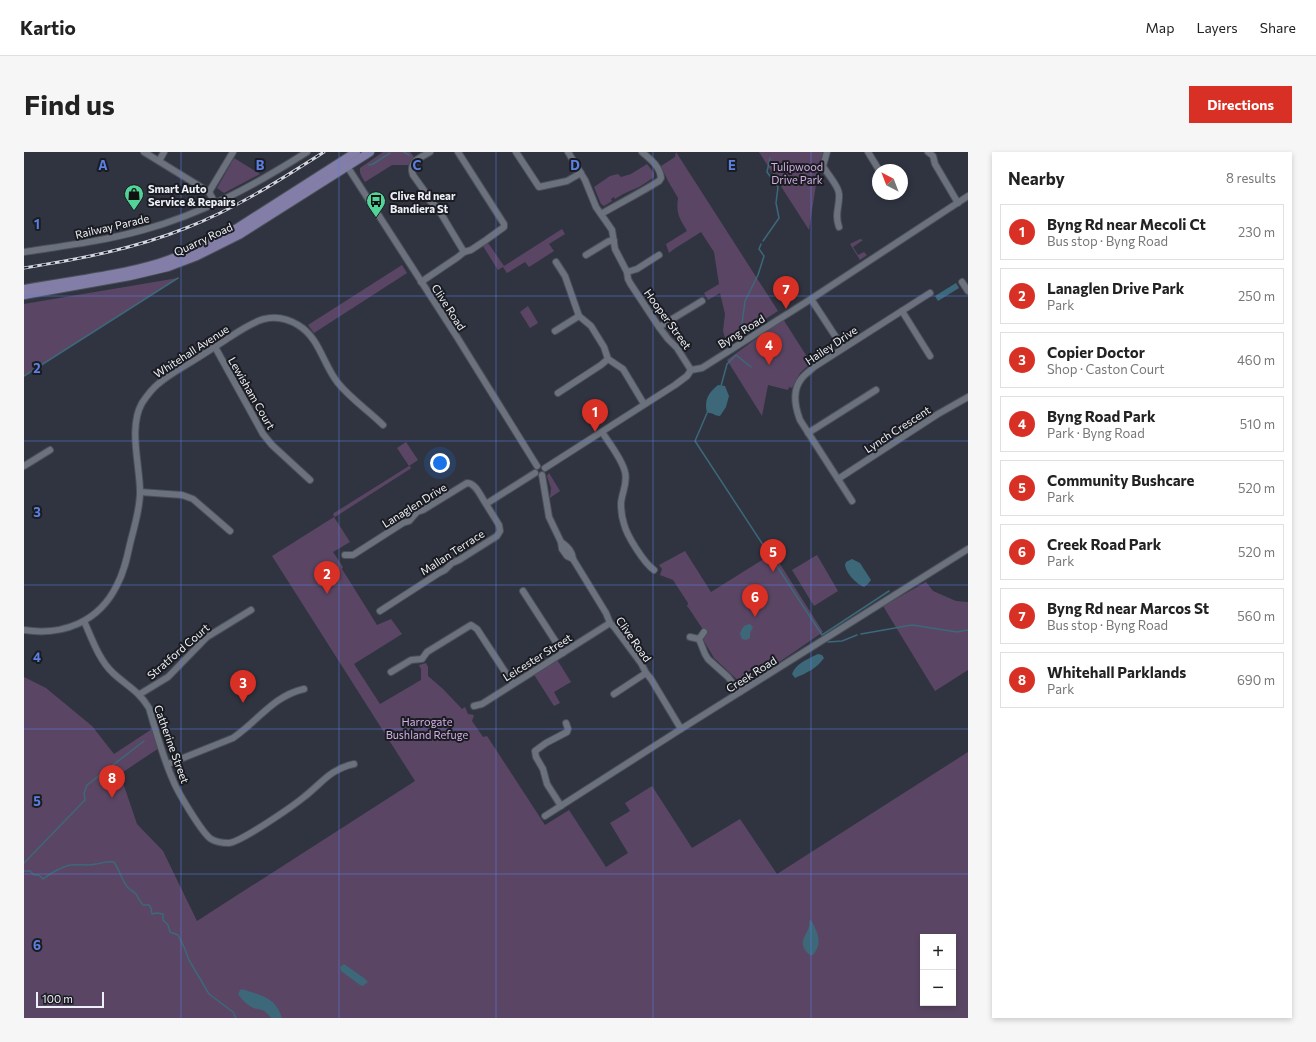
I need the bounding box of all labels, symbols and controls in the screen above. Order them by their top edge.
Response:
text: Kartio [20,16,76,39]
text: Map [1146,19,1174,36]
text: Layers [1196,19,1238,36]
text: Share [1260,19,1296,36]
button: Directions [1189,86,1292,123]
text: Find us [24,87,115,121]
text: A [98,157,108,173]
text: B [256,157,265,173]
text: C [413,157,422,173]
text: D [570,157,580,173]
text: E [728,157,736,173]
park label: Tulipwood Drive Park [771,160,823,186]
north arrow [872,164,908,200]
text: Nearby [1008,168,1065,189]
text: 8 results [1226,170,1276,186]
place label: Smart Auto Service & Repairs [148,182,236,208]
shop icon: Smart Auto Service & Repairs [123,183,145,211]
place label: Clive Rd near Bandiera St [390,189,456,215]
bus stop icon: Clive Rd near Bandiera St [365,190,387,218]
street label: Railway Parade [74,211,151,241]
text: Byng Rd near Mecoli Ct [1047,215,1206,233]
text: 1 [34,216,40,232]
street label: Quarry Road [172,220,234,258]
text: 1 [1019,224,1025,240]
text: 230 m [1238,224,1275,240]
text: Bus stop · Byng Road [1047,233,1168,249]
pin: 7 [773,276,799,309]
text: Lanaglen Drive Park [1047,279,1184,297]
street label: Clive Road [429,282,469,332]
street label: Hooper Street [642,286,694,352]
text: 2 [1018,288,1026,304]
text: 250 m [1238,288,1275,304]
text: Park [1047,297,1074,313]
street label: Byng Road [715,311,767,351]
street label: Whitehall Avenue [151,322,231,380]
street label: Hailey Drive [803,323,860,367]
pin: 4 [756,332,782,365]
text: Copier Doctor [1047,343,1145,361]
text: 3 [1018,352,1026,368]
text: 460 m [1237,352,1275,368]
street label: Lewisham Court [226,354,278,432]
text: 2 [33,360,41,376]
text: Shop · Caston Court [1047,361,1165,377]
pin: 1 [582,399,608,432]
street label: Lynch Crescent [861,402,933,455]
text: Byng Road Park [1047,407,1156,425]
text: 4 [1018,416,1026,432]
text: 510 m [1240,416,1275,432]
text: Park · Byng Road [1047,425,1145,441]
your location [430,453,450,473]
text: Community Bushcare [1047,471,1194,489]
street label: Lanaglen Drive [379,480,449,530]
text: 5 [1018,480,1026,496]
text: 520 m [1238,480,1275,496]
text: Park [1047,489,1074,505]
text: 3 [33,504,41,520]
street label: Mallan Terrace [418,526,487,577]
text: Creek Road Park [1047,535,1161,553]
pin: 5 [760,539,786,572]
text: 6 [1018,544,1026,560]
text: 520 m [1238,544,1275,560]
text: Park [1047,553,1074,569]
pin: 2 [314,561,340,594]
pin: 6 [742,584,768,617]
text: Byng Rd near Marcos St [1047,599,1209,617]
text: 7 [1018,608,1026,624]
text: 560 m [1237,608,1275,624]
street label: Clive Road [614,614,654,664]
text: Bus stop · Byng Road [1047,617,1168,633]
street label: Stratford Court [144,620,212,681]
street label: Leicester Street [500,630,574,683]
text: 4 [33,649,41,665]
street label: Creek Road [723,653,779,695]
text: Whitehall Parklands [1047,663,1186,681]
pin: 3 [230,670,256,703]
text: 8 [1018,672,1026,688]
text: 690 m [1237,672,1275,688]
text: Park [1047,681,1074,697]
street label: Catherine Street [152,703,192,785]
park label: Harrogate Bushland Refuge [386,715,469,741]
pin: 8 [99,765,125,798]
text: 5 [33,793,41,809]
map controls [920,934,956,1006]
button: + [920,934,956,970]
text: 6 [33,937,41,953]
button: − [920,970,956,1006]
scale bar [36,990,104,1009]
text: 100 m [42,992,73,1005]

